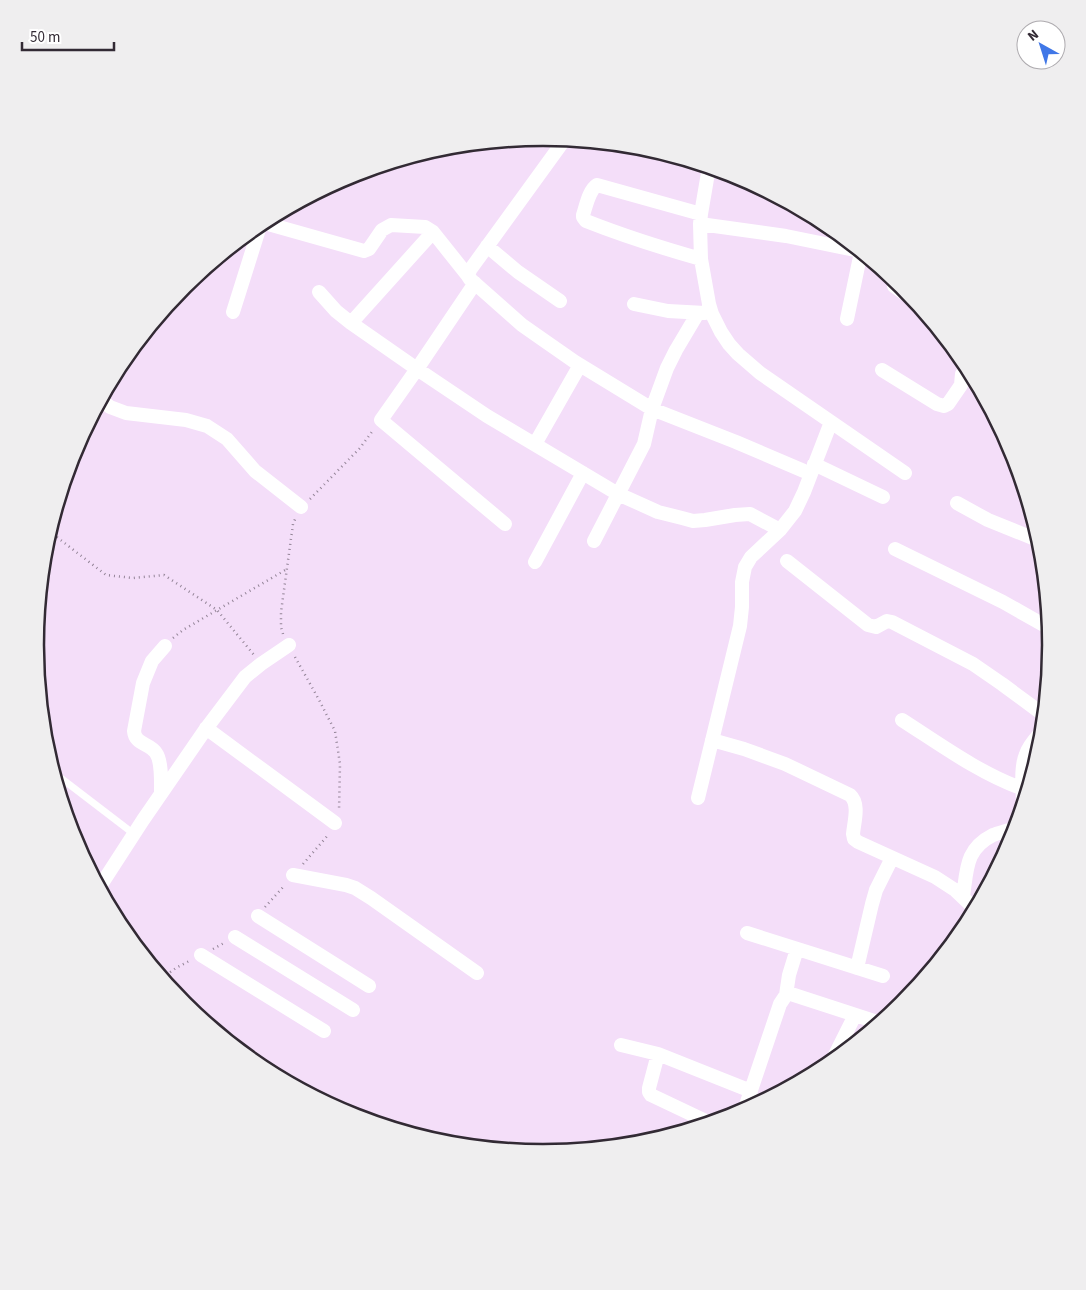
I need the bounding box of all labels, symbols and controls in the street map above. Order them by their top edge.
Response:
scale bar [22,20,115,52]
north arrow [1016,20,1066,70]
text: N [1024,25,1043,46]
text: 50 m [30,27,60,48]

